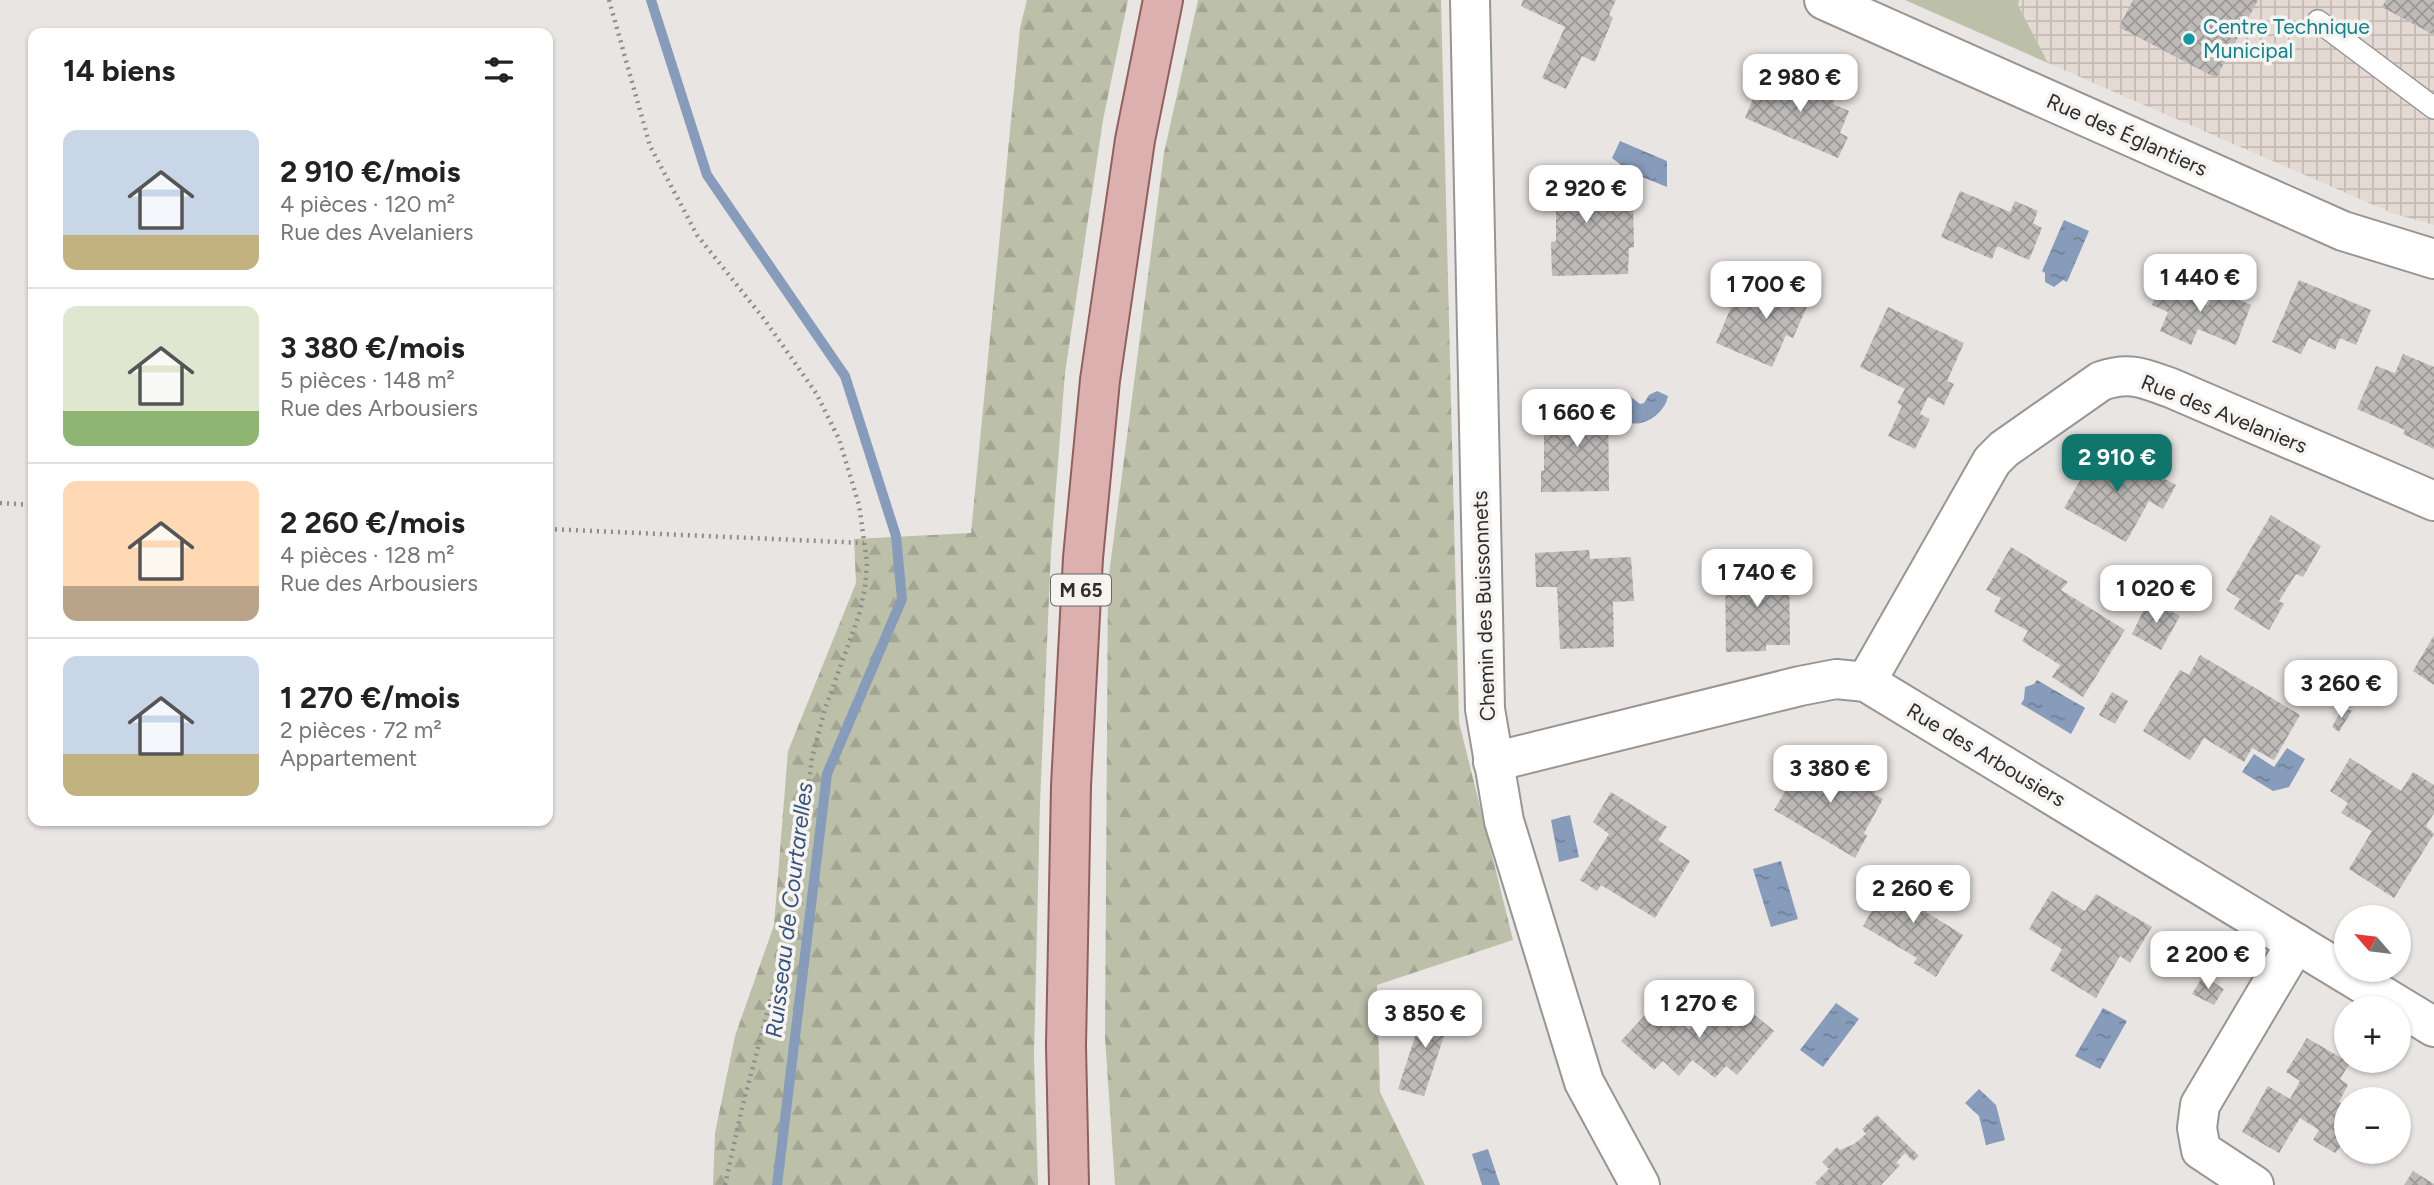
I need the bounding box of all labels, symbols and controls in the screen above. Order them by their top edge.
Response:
place label: Centre Technique Municipal [2203,14,2370,63]
marker: Centre Technique Municipal [2181,31,2197,47]
icon: filters [480,51,518,89]
text: 14 biens [63,52,175,89]
pin: 2 980 € [1735,54,1865,114]
text: 2 980 € [1759,63,1841,91]
street label: Rue des Églantiers [2043,88,2211,181]
text: 2 910 €/mois [280,153,460,190]
icon: home [119,158,203,242]
pin: 2 920 € [1521,166,1651,225]
text: 2 920 € [1545,174,1627,202]
text: 4 pièces · 120 m² [280,190,455,218]
text: Rue des Avelaniers [280,218,473,246]
pin: 1 440 € [2135,254,2265,314]
pin: 1 700 € [1701,262,1831,321]
text: 1 440 € [2160,263,2240,291]
text: 1 700 € [1726,270,1806,298]
text: 3 380 €/mois [280,329,465,366]
icon: home [119,334,203,418]
text: 5 pièces · 148 m² [280,366,455,394]
street label: Rue des Avelaniers [2138,369,2311,458]
pin: 1 660 € [1512,390,1642,449]
text: Rue des Arbousiers [280,394,478,422]
text: 1 660 € [1538,398,1616,426]
pin: 2 910 € [2052,434,2182,494]
text: 2 910 € [2078,443,2156,471]
street label: Chemin des Buissonnets [1467,490,1500,722]
text: 2 260 €/mois [280,504,465,541]
icon: home [119,509,203,593]
text: 4 pièces · 128 m² [280,541,454,569]
pin: 1 740 € [1692,550,1822,609]
text: 1 740 € [1718,558,1796,586]
pin: 1 020 € [2091,566,2221,625]
text: Rue des Arbousiers [280,569,478,597]
text: 1 020 € [2116,574,2196,602]
road number: M 65 [1051,575,1111,606]
pin: 3 260 € [2276,660,2406,720]
text: 3 260 € [2300,669,2382,697]
text: 1 270 €/mois [280,679,460,716]
icon: home [119,684,203,768]
street label: Rue des Arbousiers [1902,697,2070,812]
text: 2 pièces · 72 m² [280,716,442,744]
text: Appartement [280,744,417,772]
pin: 3 380 € [1765,746,1895,805]
text: 3 380 € [1789,754,1871,782]
water label: Ruisseau de Courtarelles [759,780,819,1040]
pin: 2 260 € [1848,866,1978,925]
text: 2 260 € [1872,874,1954,902]
north arrow [2334,905,2412,982]
map controls [2334,905,2411,1164]
pin: 2 200 € [2143,932,2273,991]
text: 2 200 € [2166,940,2250,968]
pin: 1 270 € [1634,981,1764,1040]
text: 1 270 € [1660,989,1738,1017]
pin: 3 850 € [1360,990,1490,1050]
button: + [2334,996,2411,1073]
text: 3 850 € [1384,999,1466,1027]
button: − [2334,1087,2411,1164]

